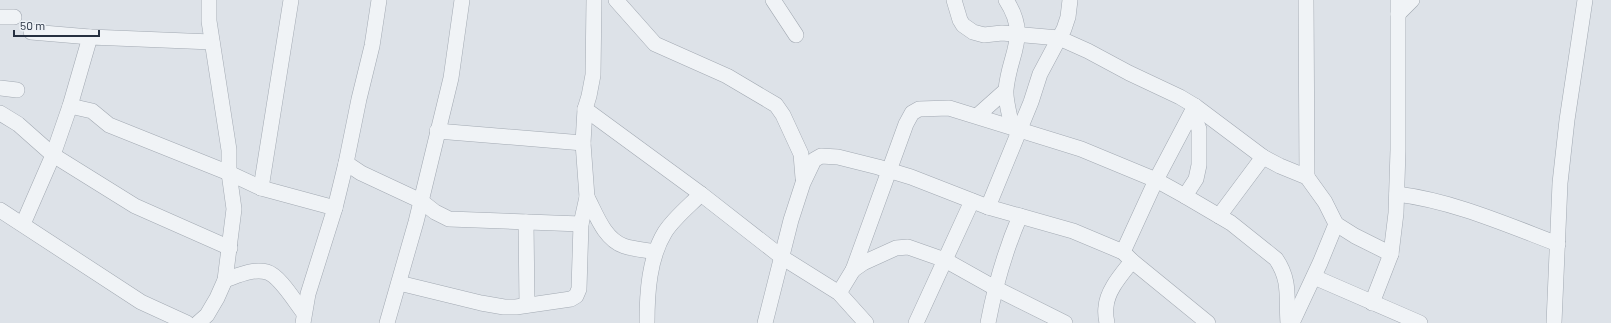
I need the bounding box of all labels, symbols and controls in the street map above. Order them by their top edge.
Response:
scale bar [14,12,99,38]
text: 50 m [20,18,45,32]

